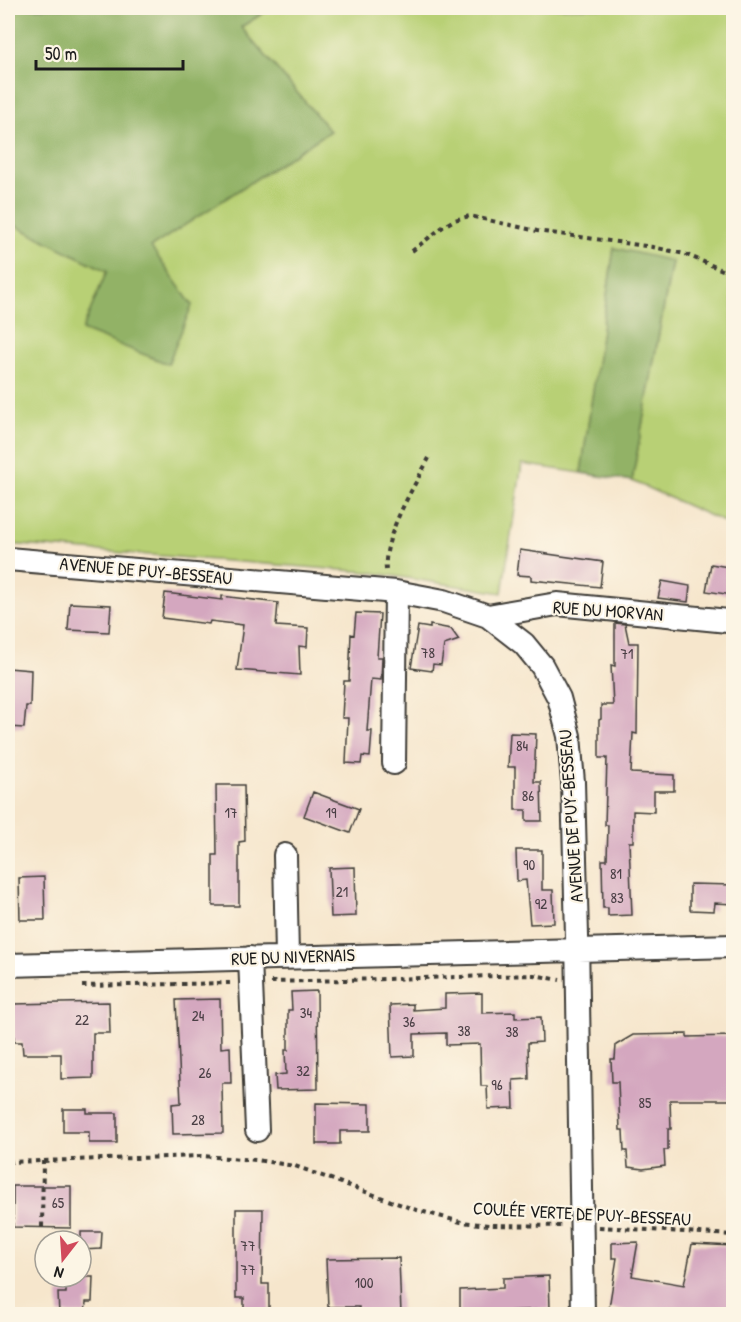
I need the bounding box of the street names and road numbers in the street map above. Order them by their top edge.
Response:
street label: AVENUE DE PUY-BESSEAU [59,551,233,591]
street label: RUE DU MORVAN [552,594,664,627]
street label: AVENUE DE PUY-BESSEAU [552,729,589,903]
street label: RUE DU NIVERNAIS [231,942,355,971]
street label: COULÉE VERTE DE PUY-BESSEAU [473,1195,692,1232]

